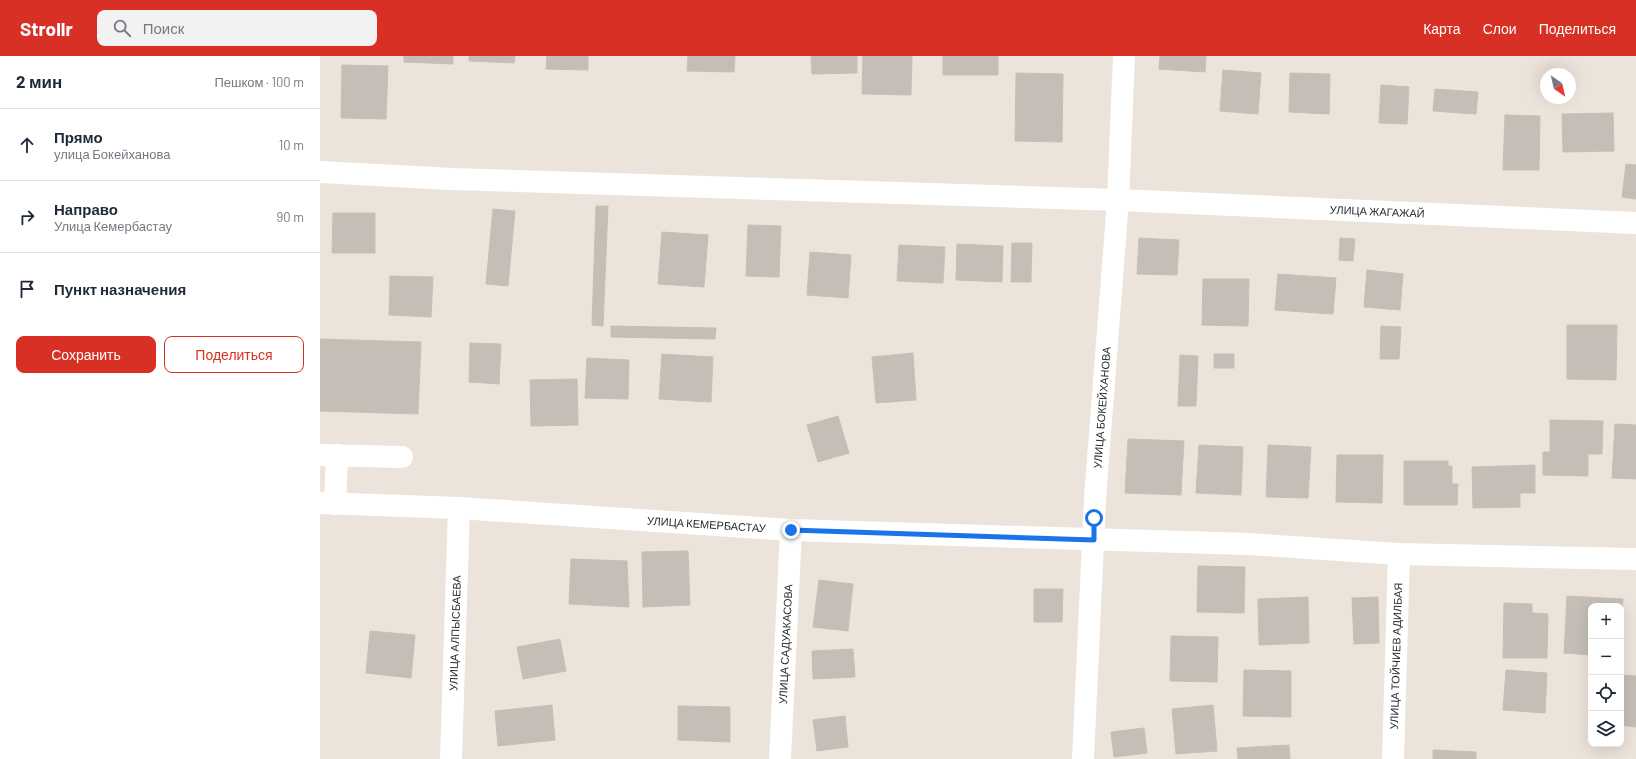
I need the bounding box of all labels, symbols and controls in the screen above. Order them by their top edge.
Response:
search box [97,10,377,46]
text: Strollr [20,17,73,40]
icon: search [111,17,133,39]
text: Поиск [143,19,184,37]
text: Карта [1423,20,1461,37]
text: Слои [1483,20,1517,37]
text: Поделиться [1539,20,1616,37]
north arrow [1540,68,1576,104]
text: 2 мин [16,71,62,91]
text: Пешком · 100 m [214,74,304,90]
text: Прямо [54,128,103,146]
icon: ahead [16,134,38,156]
text: 10 m [279,137,304,153]
text: улица Бокейханова [54,146,170,162]
text: Направо [54,200,118,218]
street label: УЛИЦА ЖАГАЖАЙ [1330,202,1425,220]
icon: right [16,206,38,228]
text: 90 m [277,209,304,225]
text: Улица Кемербастау [54,218,172,234]
icon: arrive [16,278,38,300]
text: Пункт назначения [54,280,186,298]
button: Сохранить [16,336,156,373]
button: Поделиться [164,336,304,373]
street label: УЛИЦА БОКЕЙХАНОВА [1090,345,1113,469]
route start [1085,509,1103,527]
street label: УЛИЦА КЕМЕРБАСТАУ [647,513,767,534]
route end [782,521,800,539]
street label: УЛИЦА АЛПЫСБАЕВА [446,574,463,691]
street label: УЛИЦА ТОЙЧИЕВ АДИЛБАЯ [1387,582,1404,730]
street label: УЛИЦА САДУАКАСОВА [776,583,794,704]
map controls [1588,603,1624,747]
button: + [1588,603,1624,639]
button: − [1588,639,1624,675]
button: locate [1588,675,1624,711]
button: layers [1588,711,1624,747]

